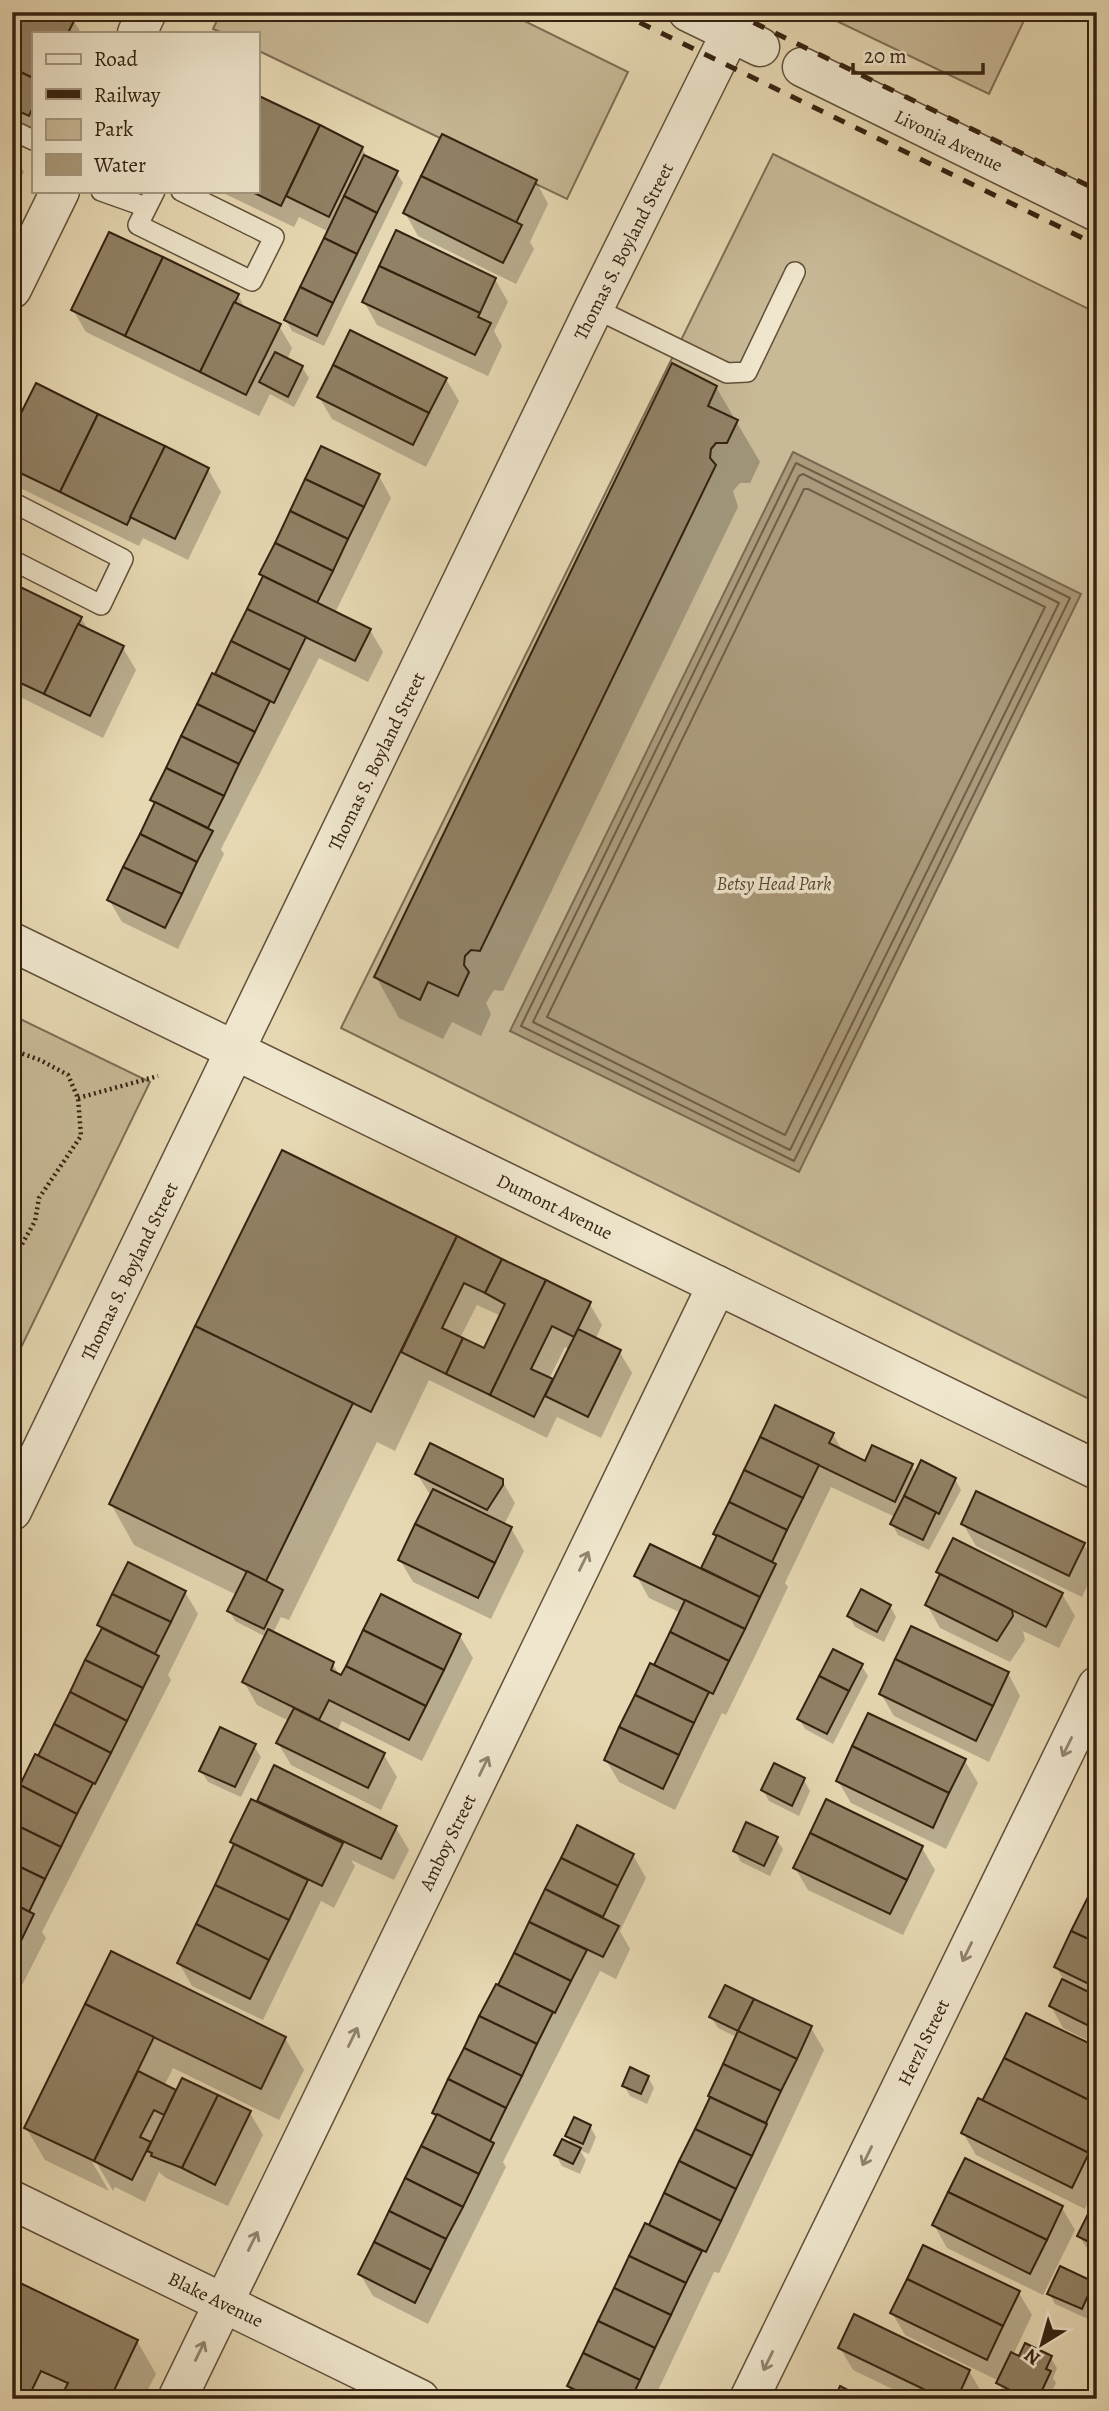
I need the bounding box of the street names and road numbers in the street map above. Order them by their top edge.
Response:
street label: Livonia Avenue [890,103,1007,178]
street label: Thomas S. Boyland Street [568,158,680,345]
street label: Thomas S. Boyland Street [322,668,432,855]
street label: Dumont Avenue [492,1168,617,1246]
street label: Thomas S. Boyland Street [75,1178,185,1365]
street label: Amboy Street [413,1790,482,1896]
street label: Herzl Street [892,1995,956,2090]
street label: Blake Avenue [164,2266,267,2334]

